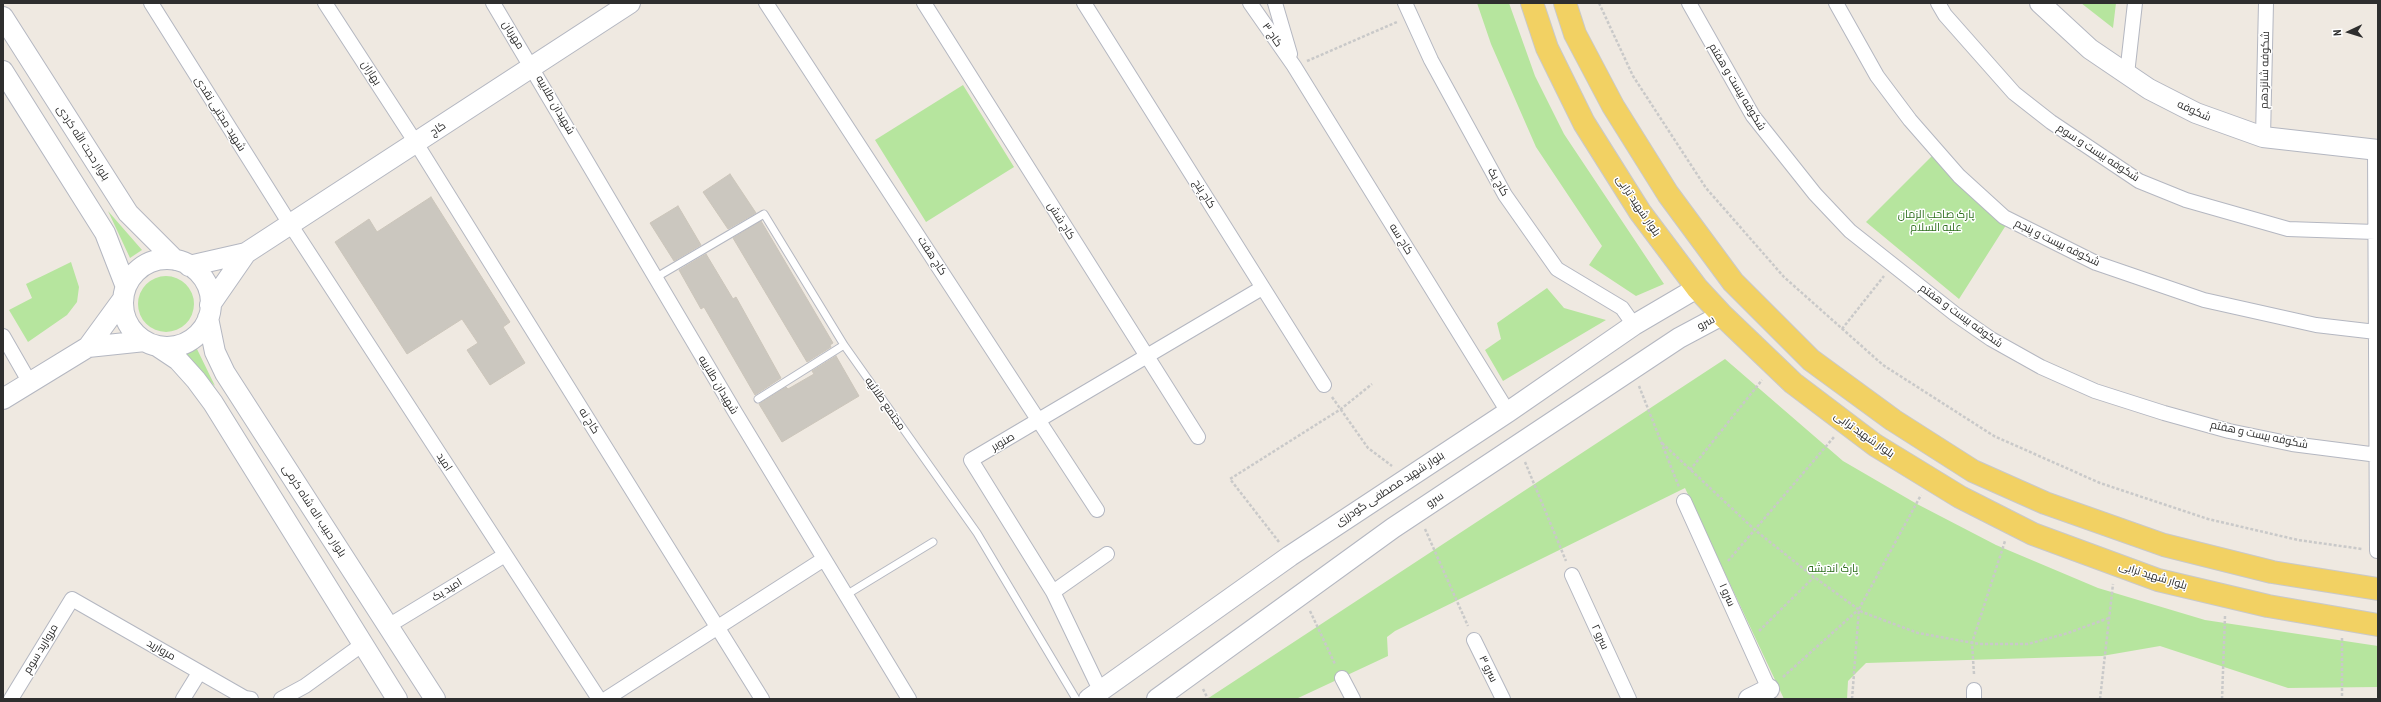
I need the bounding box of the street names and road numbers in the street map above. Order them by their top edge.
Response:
street label: مهربان [499,18,527,52]
street label: کاج ۳ [1259,20,1285,50]
street label: شکوفه شانزدهم [2258,31,2272,109]
street label: شکوفه بیست و هفتم [1706,41,1768,133]
street label: بهاران [358,58,384,88]
street label: شهیدان طلاییه [533,73,577,137]
street label: شهید مجتبی نقدی [192,74,248,154]
street label: شکوفه [2175,98,2213,124]
street label: بلوار حجت الله کردی [54,103,112,183]
street label: کاج [427,119,449,139]
street label: شکوفه بیست و سوم [2054,121,2142,185]
street label: کاج یک [1485,165,1511,199]
street label: بلوار شهید ترابی [1613,173,1663,239]
street label: کاج پنج [1190,177,1218,211]
street label: کاج شش [1044,200,1078,242]
street label: شکوفه بیست و پنجم [2012,217,2102,269]
street label: کاج سه [1386,221,1416,257]
street label: کاج هفت [915,234,949,278]
street label: شکوفه بیست و هفتم [1917,281,2005,351]
street label: سرو [1695,313,1717,333]
street label: شهیدان طلاییه [695,353,741,417]
street label: مجتمع طلائیه [862,375,908,433]
street label: کاج نه [576,406,602,436]
street label: بلوار شهید ترابی [1831,409,1897,461]
street label: شکوفه بیست و هفتم [2209,418,2309,452]
street label: صنوبر [989,430,1017,454]
street label: بلوار شهید مصطفی گودرزی [1333,449,1447,529]
street label: امید [433,450,455,474]
street label: بلوار حبیب اله شاه کرمی [279,462,349,560]
street label: سرو [1424,489,1446,511]
street label: بلوار شهید ترابی [2117,559,2189,593]
street label: امید یک [429,576,465,604]
street label: سرو ۱ [1716,581,1738,609]
street label: مروارید سوم [21,622,61,676]
street label: سرو ۲ [1588,622,1612,652]
street label: مروارید [144,637,178,663]
street label: سرو ۳ [1476,654,1500,684]

